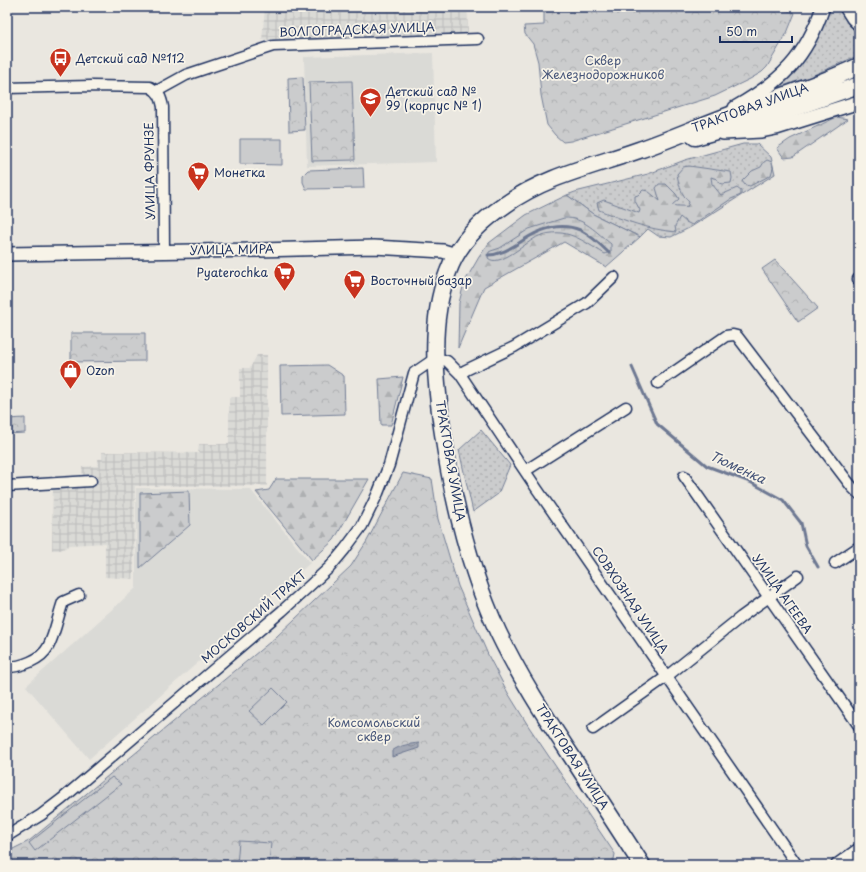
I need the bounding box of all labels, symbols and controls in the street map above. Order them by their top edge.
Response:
street label: ВОЛГОГРАДСКАЯ УЛИЦА [279,17,435,41]
scale bar [720,18,792,44]
text: 50 m [726,22,757,40]
bus stop icon: Детский сад №112 [48,46,74,79]
place label: Детский сад №112 [75,49,185,67]
park label: Сквер Железнодорожников [542,51,664,83]
street label: ТРАКТОВАЯ УЛИЦА [689,78,810,137]
place label: Детский сад № 99 (корпус № 1) [385,82,482,114]
school or university icon: Детский сад № 99 (корпус № 1) [358,86,384,119]
street label: УЛИЦА ФРУНЗЕ [139,122,159,220]
supermarket icon: Монетка [186,160,212,193]
place label: Монетка [214,163,266,181]
street label: УЛИЦА МИРА [190,239,274,259]
supermarket icon: Pyaterochka [271,260,297,293]
place label: Pyaterochka [196,263,269,281]
supermarket icon: Восточный базар [341,268,367,301]
place label: Восточный базар [370,271,472,289]
shop icon: Ozon [57,358,83,391]
place label: Ozon [86,361,115,379]
street label: ТРАКТОВАЯ УЛИЦА [431,399,471,523]
water label: Тюменка [707,445,770,488]
street label: СОВХОЗНАЯ УЛИЦА [588,542,673,657]
street label: УЛИЦА АГЕЕВА [749,550,817,637]
street label: МОСКОВСКИЙ ТРАКТ [197,565,311,667]
street label: ТРАКТОВАЯ УЛИЦА [532,700,614,813]
park label: Комсомольский сквер [328,713,420,745]

